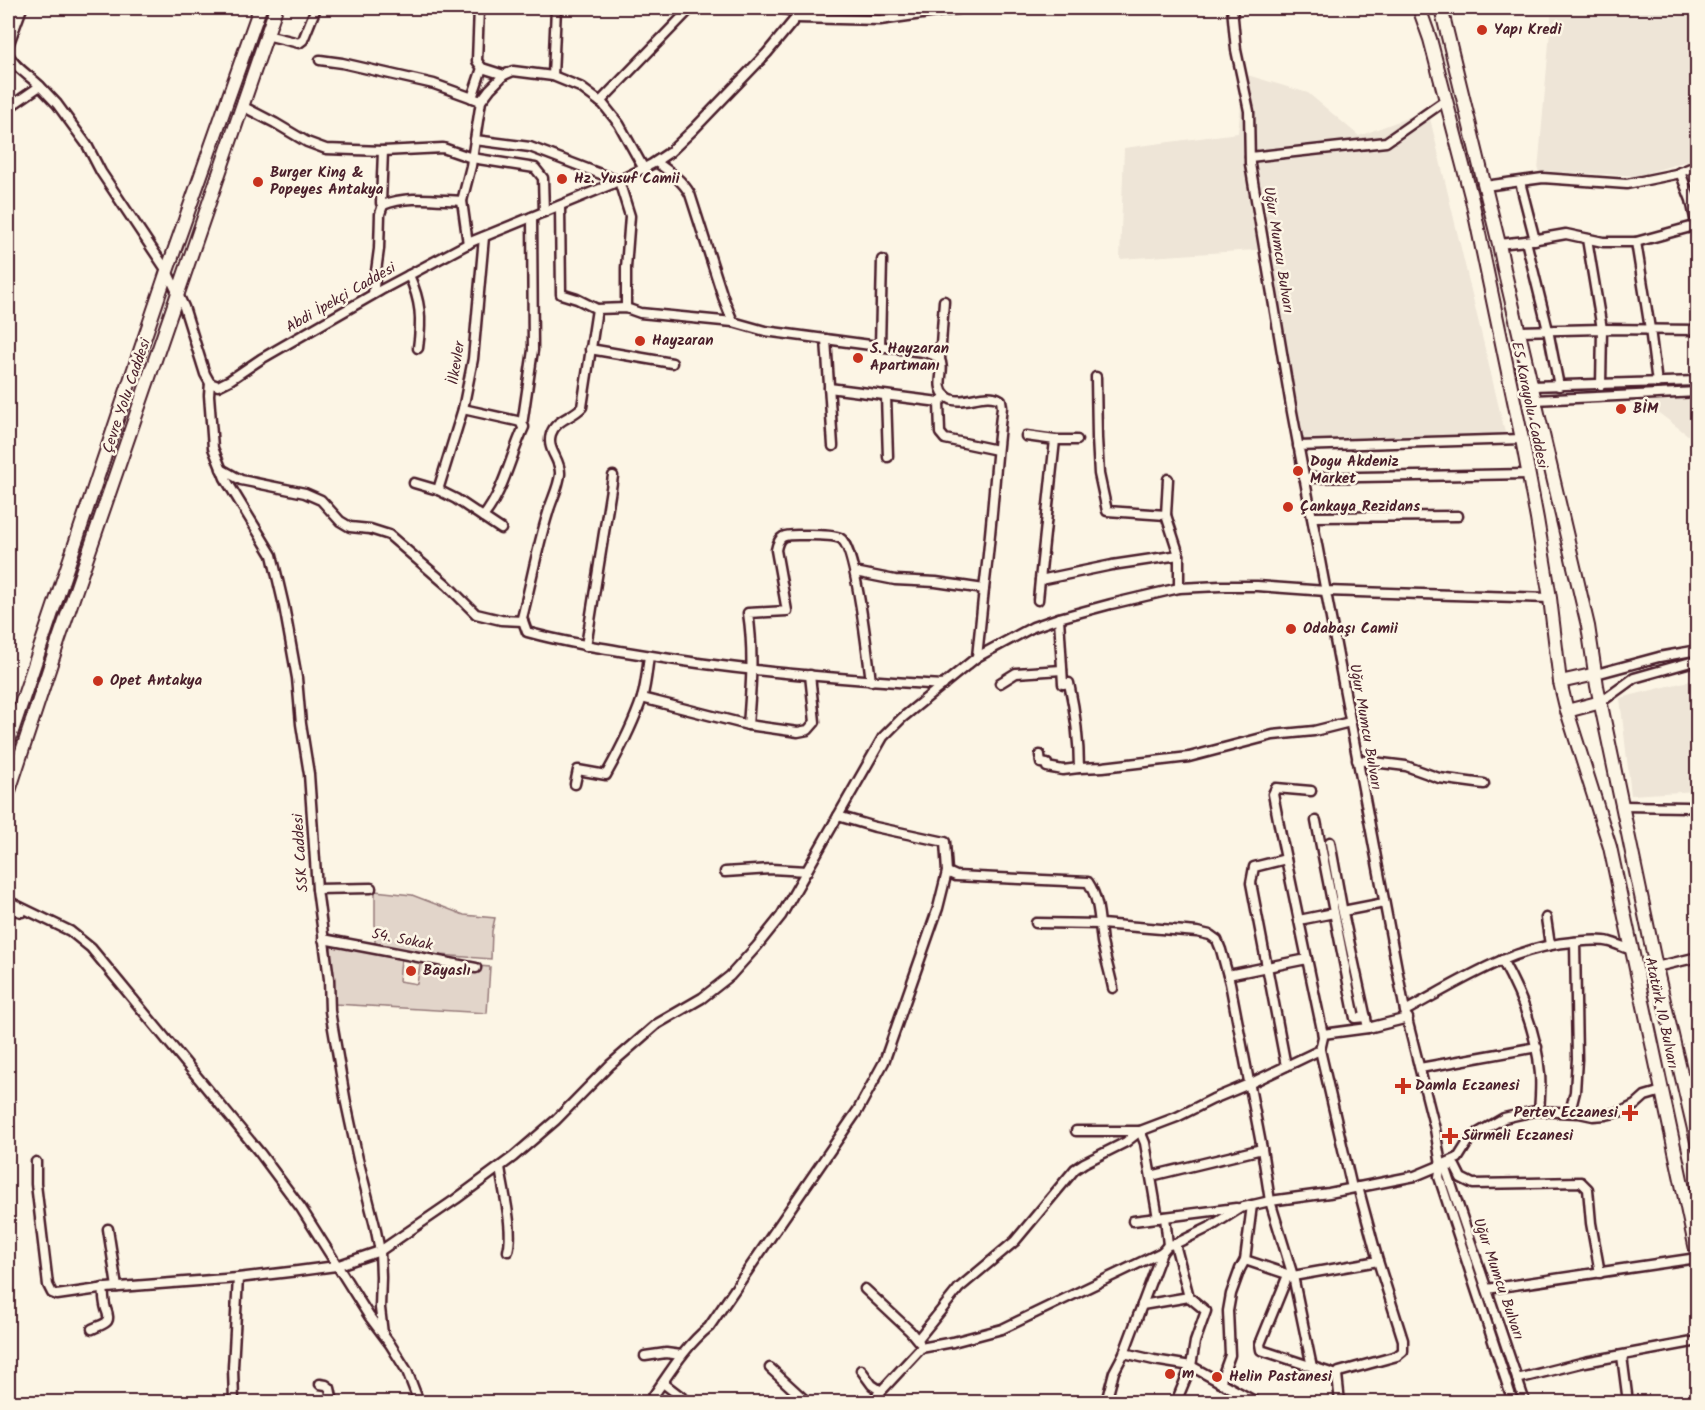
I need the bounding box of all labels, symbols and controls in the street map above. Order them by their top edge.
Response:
place label: Yapı Kredi [1494,18,1563,42]
marker: Yapı Kredi [1475,23,1489,37]
place label: Burger King & Popeyes Antakya [270,161,384,202]
place label: Hz. Yusuf Camii [574,167,681,191]
marker: Hz. Yusuf Camii [555,172,569,186]
marker: Burger King & Popeyes Antakya [251,175,265,189]
street label: Uğur Mumcu Bulvarı [1256,185,1300,315]
street label: Abdi İpekçi Caddesi [281,256,402,339]
place label: Hayzaran [652,329,713,353]
street label: Çevre Yolu Caddesi [96,334,158,457]
marker: Hayzaran [633,334,647,348]
place label: S. Hayzaran Apartmanı [870,337,949,378]
street label: İlkevler [442,338,472,387]
street label: E5 Karayolu Caddesi [1504,339,1554,472]
marker: S. Hayzaran Apartmanı [851,351,865,365]
place label: BİM [1633,397,1659,421]
marker: BİM [1614,402,1628,416]
place label: Dogu Akdeniz Market [1310,450,1399,491]
marker: Dogu Akdeniz Market [1291,464,1305,478]
place label: Çankaya Rezidans [1300,495,1420,519]
marker: Çankaya Rezidans [1281,500,1295,514]
place label: Odabaşı Camii [1303,617,1399,641]
marker: Odabaşı Camii [1284,622,1298,636]
street label: Uğur Mumcu Bulvarı [1342,662,1388,792]
place label: Opet Antakya [110,669,203,693]
marker: Opet Antakya [91,674,105,688]
street label: SSK Caddesi [286,812,316,893]
street label: 54. Sokak [369,922,436,958]
street label: Atatürk 10 Bulvarı [1637,955,1685,1071]
place label: Bayaslı [423,959,470,983]
marker: Bayaslı [404,964,418,978]
place label: Damla Eczanesi [1415,1074,1520,1098]
marker: Damla Eczanesi [1396,1079,1410,1093]
place label: Pertev Eczanesi [1514,1101,1619,1125]
marker: Pertev Eczanesi [1623,1106,1637,1120]
place label: Sürmeli Eczanesi [1462,1124,1574,1148]
marker: Sürmeli Eczanesi [1443,1129,1457,1143]
street label: Uğur Mumcu Bulvarı [1466,1215,1530,1343]
place label: m [1182,1362,1194,1386]
place label: Helin Pastanesi [1229,1365,1333,1389]
marker: m [1163,1367,1177,1381]
marker: Helin Pastanesi [1210,1370,1224,1384]

